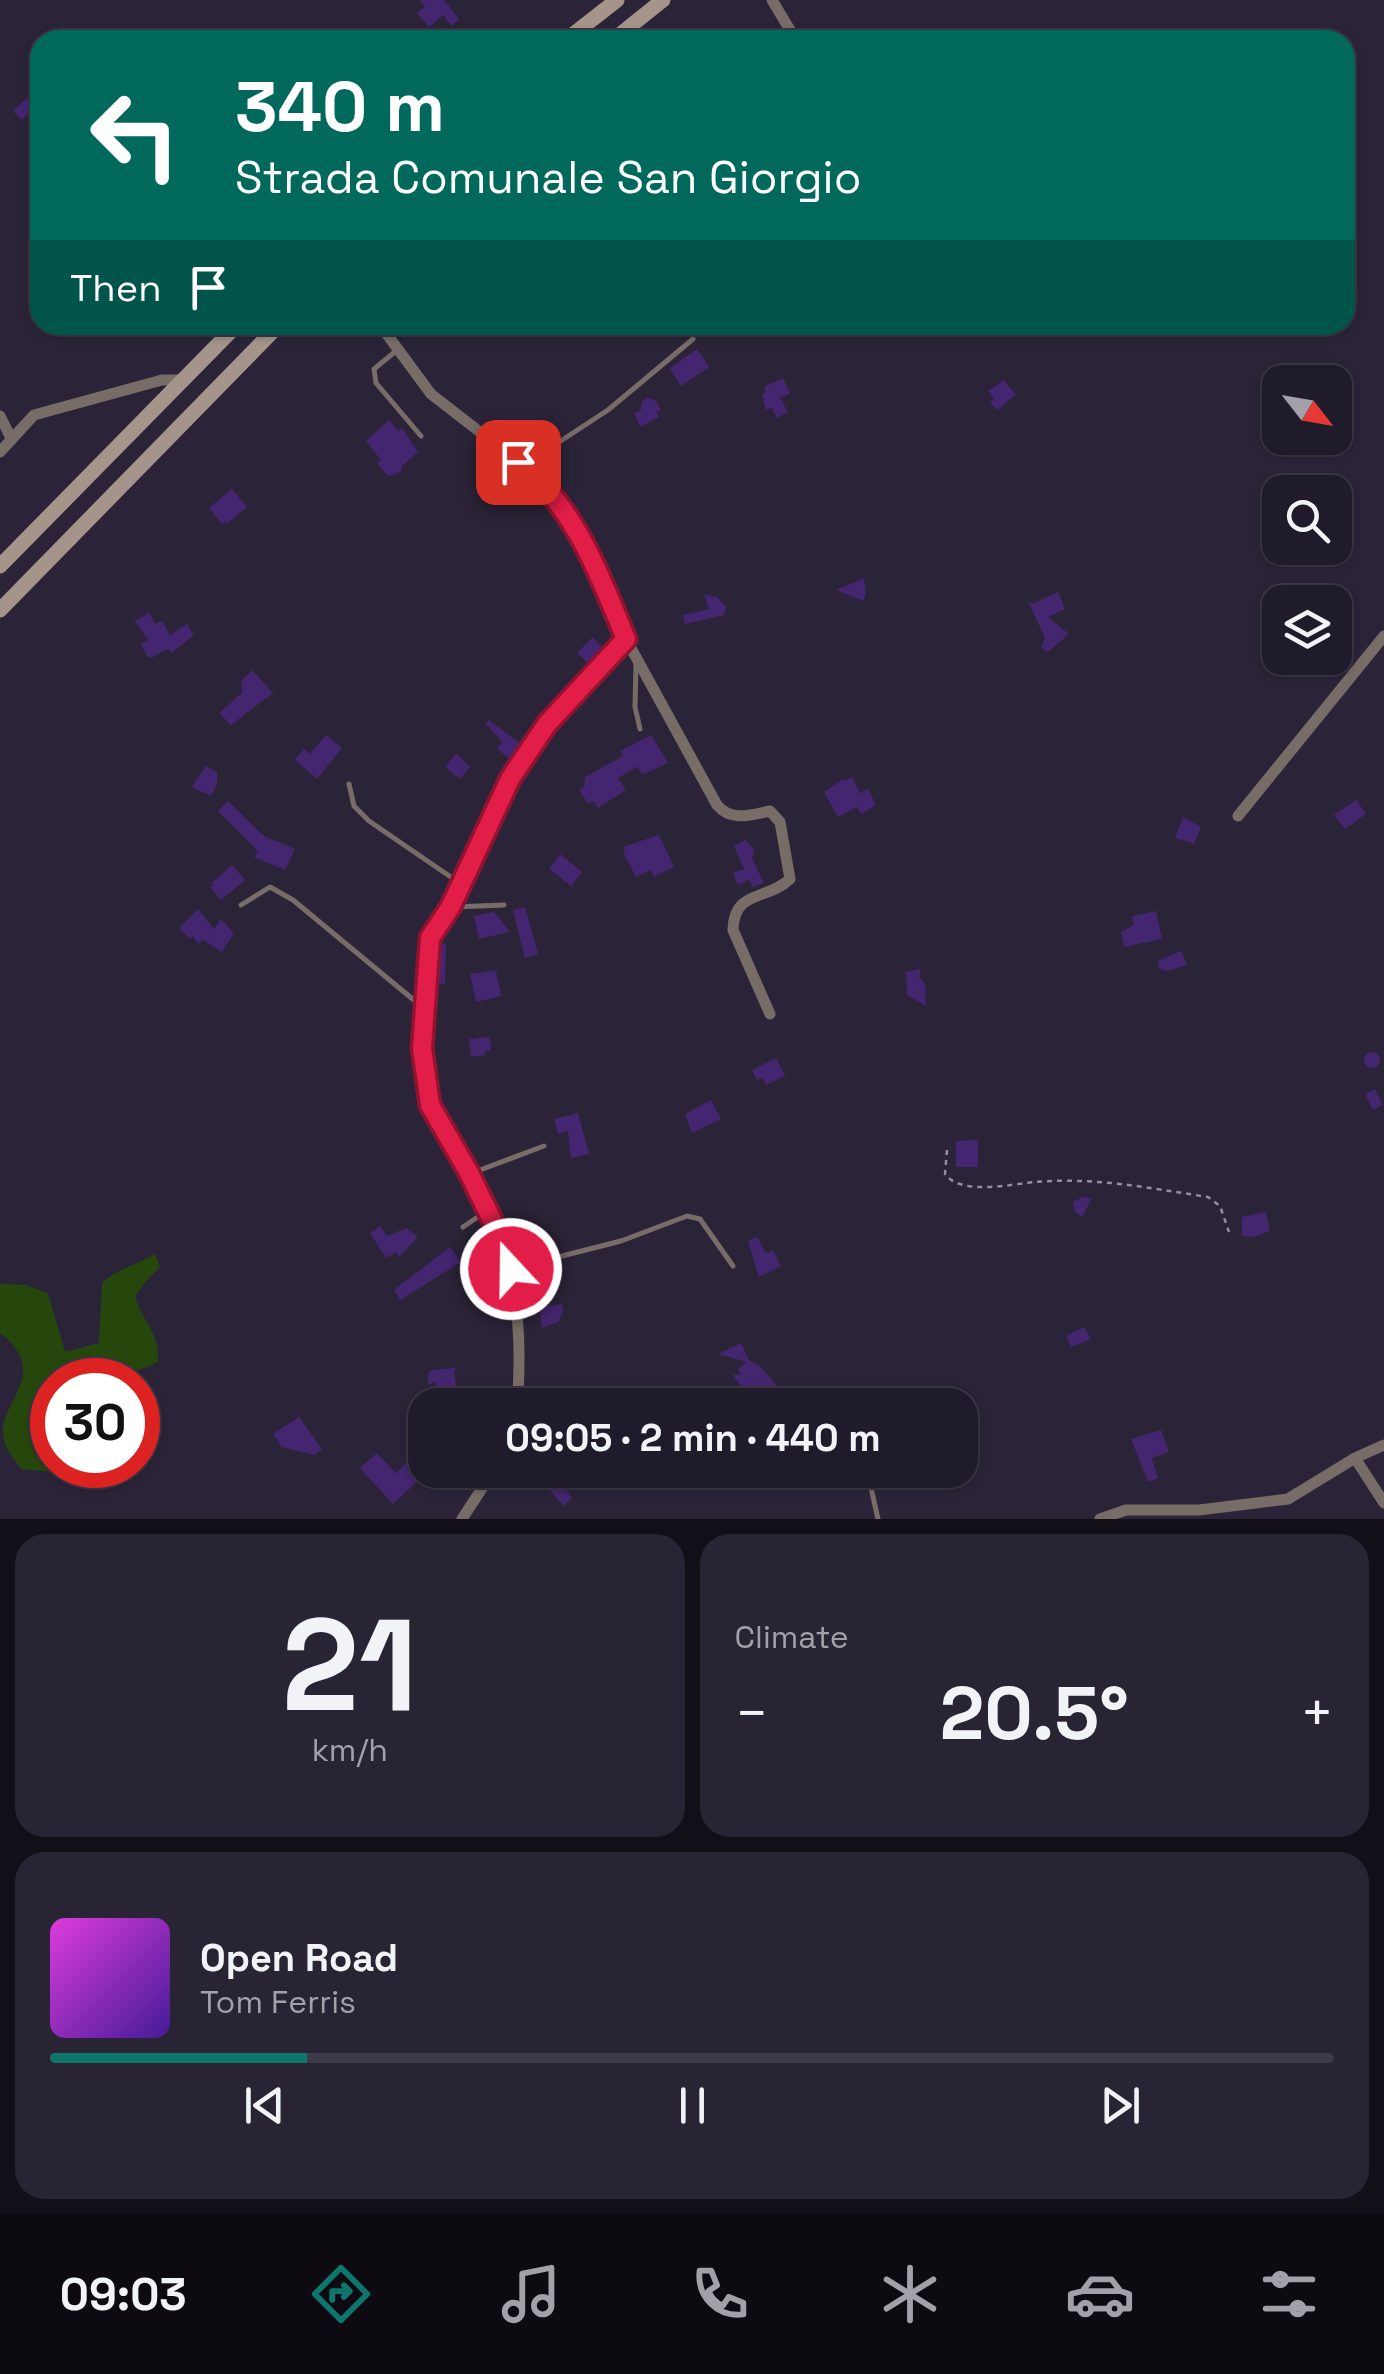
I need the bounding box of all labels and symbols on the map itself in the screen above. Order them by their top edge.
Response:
north arrow [1262,365,1352,455]
pin [476,420,561,505]
position arrow [459,1217,563,1321]
speed limit sign: 30 [30,1358,160,1488]

